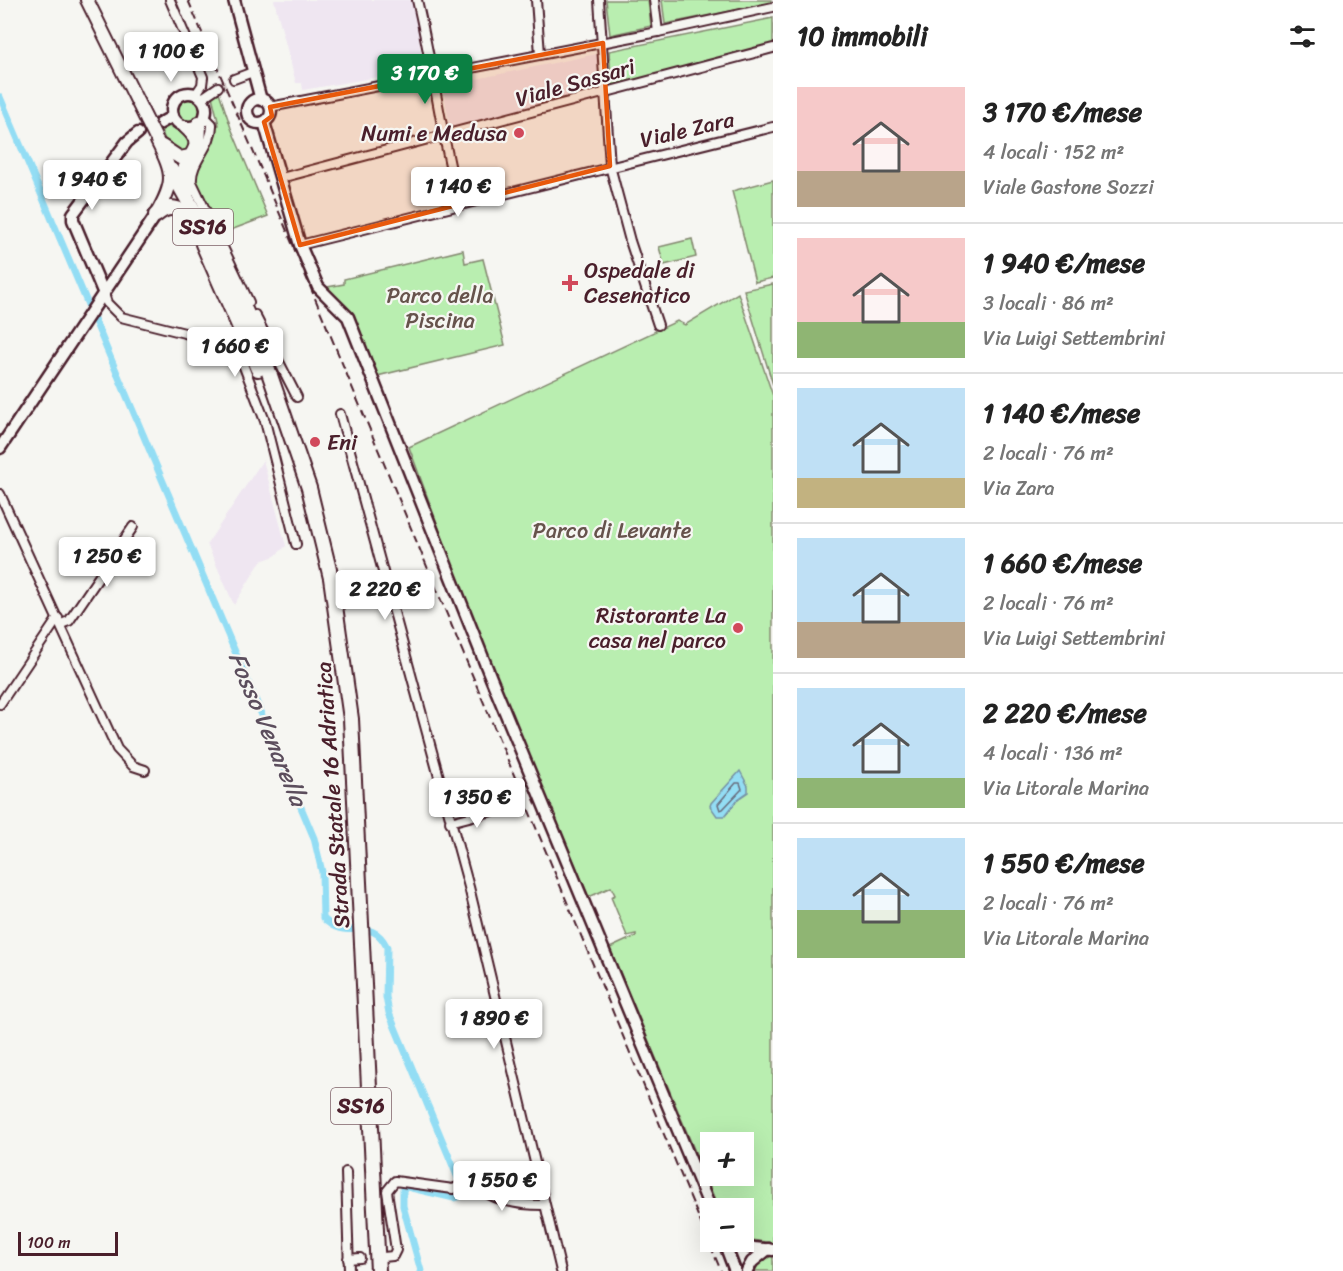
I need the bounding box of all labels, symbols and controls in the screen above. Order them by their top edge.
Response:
text: 10 immobili [797,13,927,59]
icon: filters [1286,20,1319,53]
pin: 1 100 € [116,32,226,83]
text: 1 100 € [138,34,204,69]
street label: Viale Sassari [511,47,640,118]
pin: 3 170 € [370,54,480,105]
text: 3 170 € [391,56,459,91]
text: 3 170 €/mese [983,89,1142,135]
street label: Viale Zara [636,100,739,159]
icon: home [845,111,917,183]
place label: Numi e Medusa [361,114,507,153]
marker: Numi e Medusa [512,126,526,140]
text: 4 locali · 152 m² [983,135,1124,170]
pin: 1 940 € [37,160,147,211]
text: 1 940 € [57,162,127,197]
pin: 1 140 € [403,167,513,218]
text: 1 140 € [425,169,491,204]
text: Viale Gastone Sozzi [983,170,1154,205]
road number: SS16 [173,209,233,245]
text: 1 940 €/mese [983,240,1145,286]
place label: Ospedale di Cesenatico [584,251,695,315]
icon: home [845,262,917,334]
marker: Ospedale di Cesenatico [561,274,579,292]
park label: Parco della Piscina [386,276,494,340]
text: 3 locali · 86 m² [983,286,1114,321]
text: Via Luigi Settembrini [983,321,1165,356]
pin: 1 660 € [180,327,290,378]
text: 1 660 € [201,329,269,364]
text: 1 140 €/mese [983,390,1140,436]
icon: home [845,412,917,484]
place label: Eni [327,423,358,462]
marker: Eni [308,435,322,449]
text: 2 locali · 76 m² [983,436,1114,471]
text: Via Zara [983,471,1054,506]
park label: Parco di Levante [533,511,692,550]
pin: 1 250 € [52,537,162,588]
text: 1 250 € [73,539,141,574]
text: 1 660 €/mese [983,540,1142,586]
icon: home [845,562,917,634]
pin: 2 220 € [330,570,440,621]
text: 2 220 € [350,572,420,607]
text: 2 locali · 76 m² [983,586,1114,621]
place label: Ristorante La casa nel parco [589,596,727,660]
marker: Ristorante La casa nel parco [731,621,745,635]
text: Via Luigi Settembrini [983,621,1165,656]
water label: Fosso Venarella [217,645,320,815]
street label: Strada Statale 16 Adriatica [304,660,361,930]
text: 2 220 €/mese [983,690,1147,736]
icon: home [845,712,917,784]
text: 4 locali · 136 m² [983,736,1123,771]
text: Via Litorale Marina [983,771,1149,806]
pin: 1 350 € [422,778,532,829]
text: 1 350 € [443,780,511,815]
text: 1 550 €/mese [983,840,1145,886]
icon: home [845,862,917,934]
text: 2 locali · 76 m² [983,886,1114,921]
text: Via Litorale Marina [983,921,1149,956]
pin: 1 890 € [439,999,549,1050]
text: 1 890 € [459,1001,529,1036]
road number: SS16 [331,1088,391,1124]
map controls [700,1132,754,1252]
button: + [700,1132,754,1186]
pin: 1 550 € [447,1161,557,1212]
text: 1 550 € [467,1163,537,1198]
button: − [700,1198,754,1252]
text: 100 m [27,1228,71,1257]
scale bar [18,1229,118,1256]

